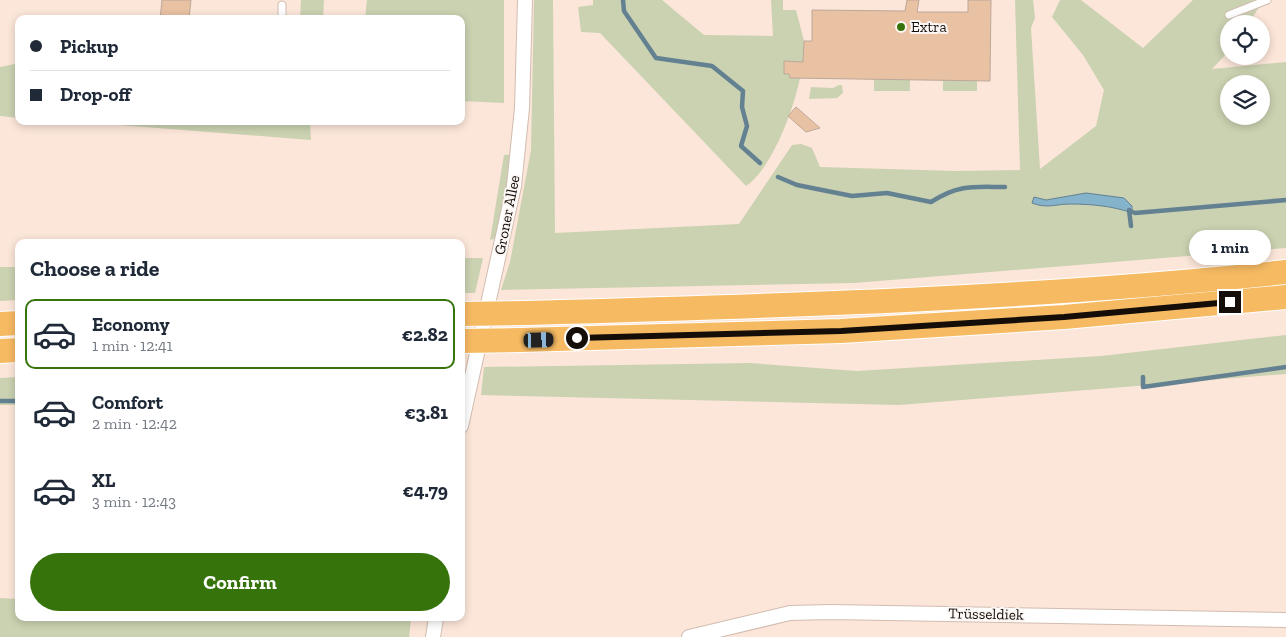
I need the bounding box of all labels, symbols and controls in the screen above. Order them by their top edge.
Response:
map controls [1220,15,1270,125]
button: locate [1220,15,1270,65]
place label: Extra [911,18,947,36]
marker: Extra [895,21,907,33]
text: Pickup [60,35,118,58]
button: layers [1220,75,1270,125]
text: Drop-off [60,83,131,106]
street label: Groner Allee [490,174,524,256]
callout: 1 min [1189,230,1271,264]
text: 1 min [1211,238,1249,257]
text: Choose a ride [30,255,160,282]
route end [1219,291,1241,313]
icon: car [32,312,77,357]
text: Economy [92,313,170,336]
text: €2.82 [402,323,448,346]
route start [566,327,588,349]
car [523,332,554,348]
text: 1 min · 12:41 [92,336,173,355]
icon: car [32,390,77,435]
text: Comfort [92,391,163,414]
text: €3.81 [404,401,448,424]
text: 2 min · 12:42 [92,414,177,433]
icon: car [32,468,77,513]
text: XL [92,469,115,492]
text: €4.79 [403,479,448,502]
text: 3 min · 12:43 [92,492,176,511]
button: Confirm [30,553,450,611]
street label: Trüsseldiek [948,604,1024,624]

